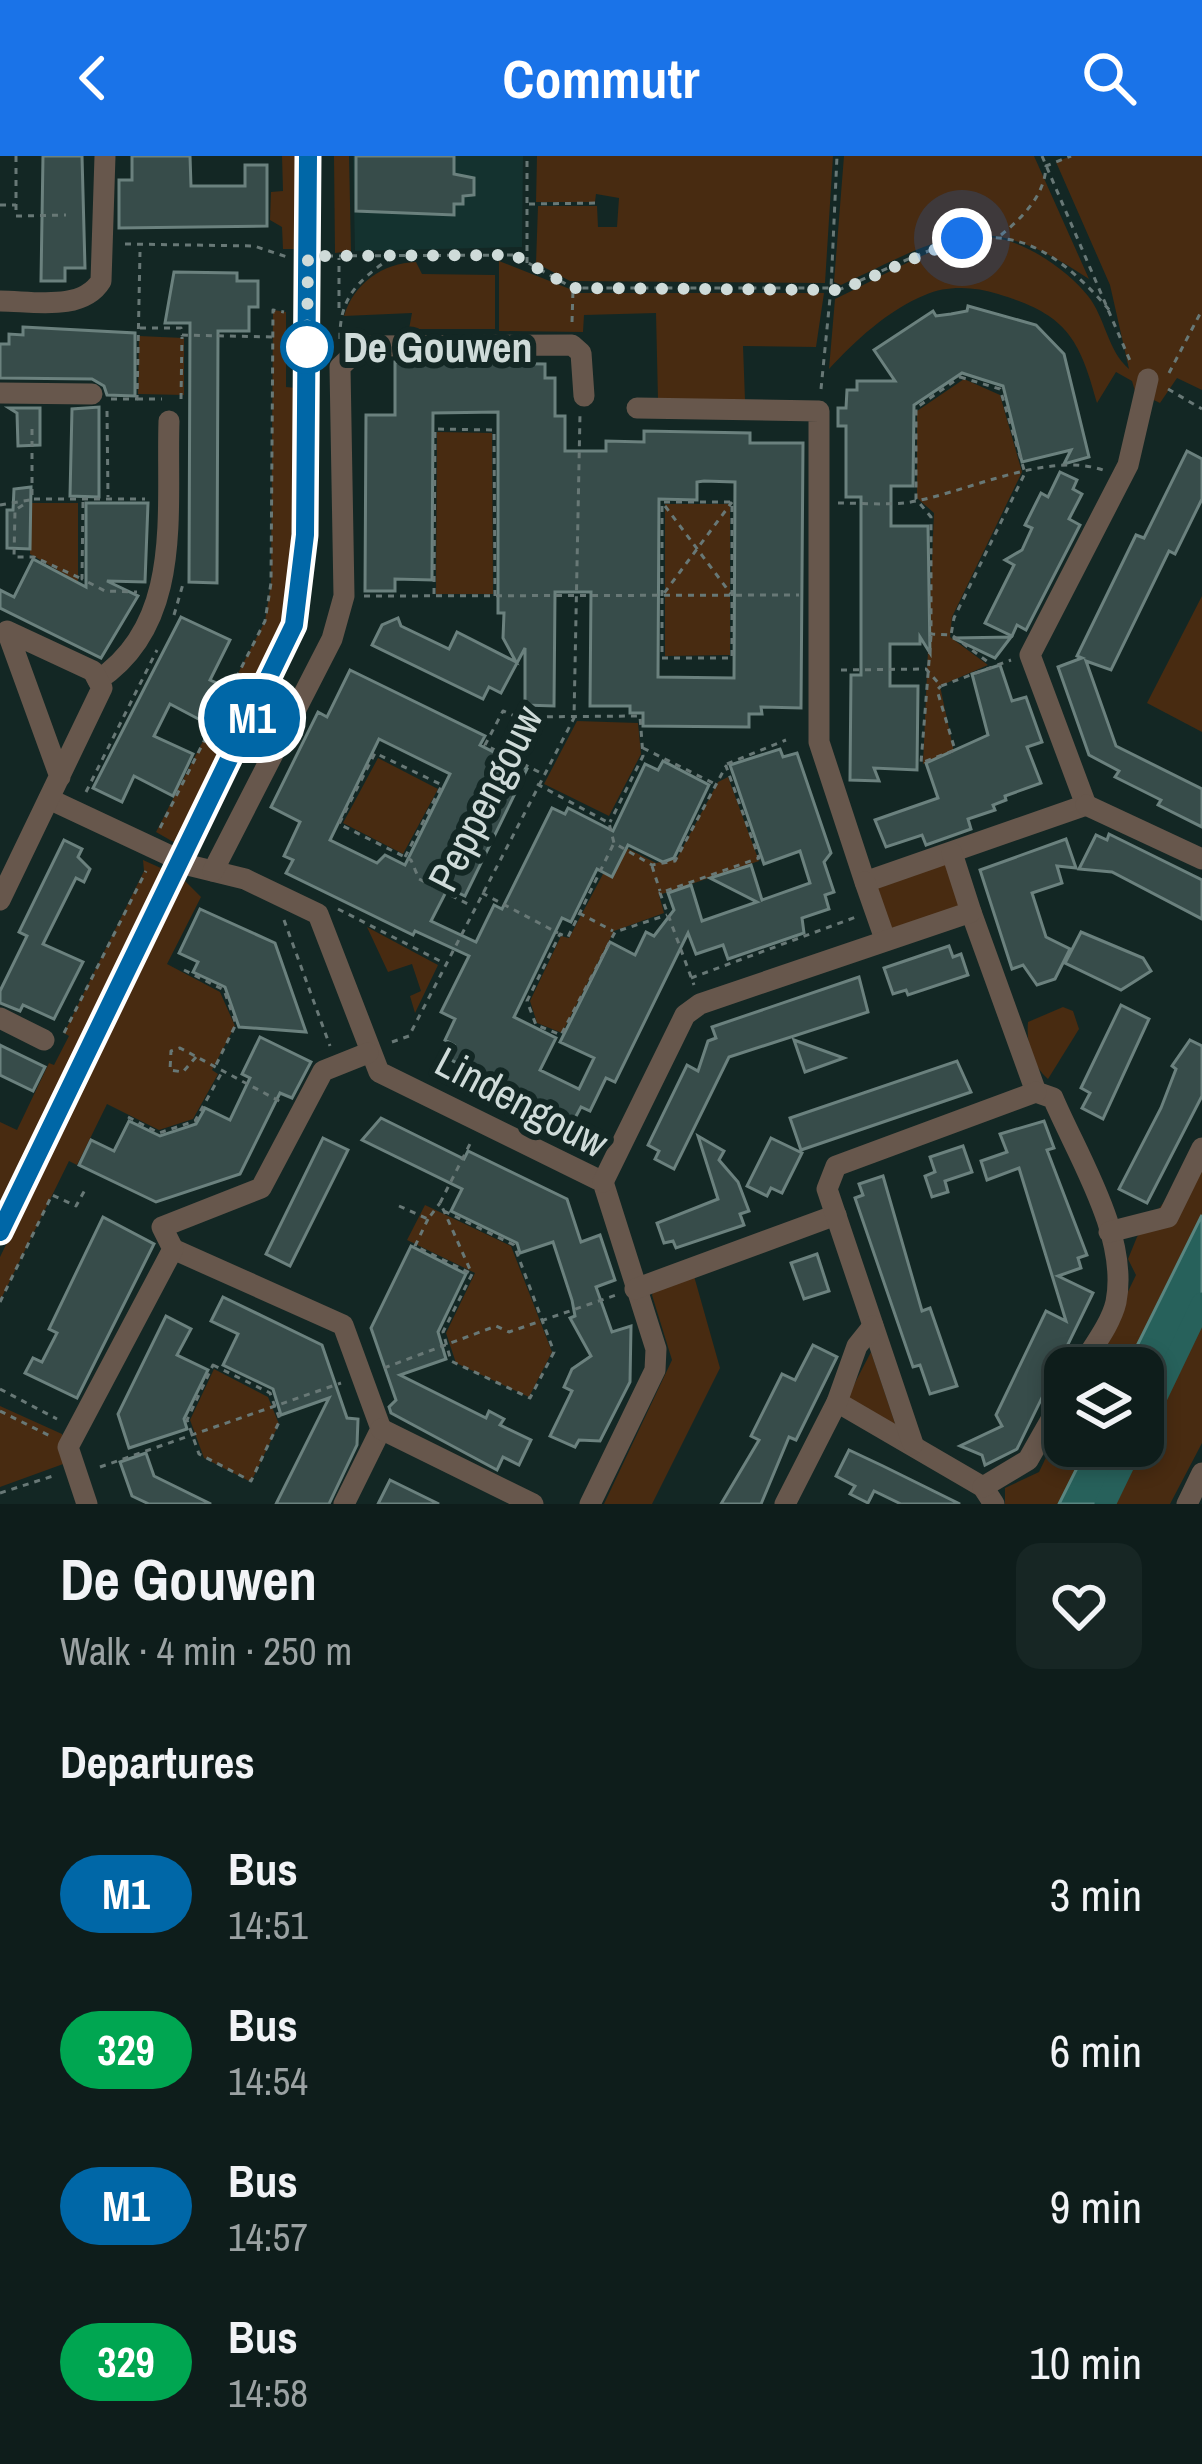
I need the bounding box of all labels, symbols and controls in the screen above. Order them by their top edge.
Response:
text: Commutr [503,42,699,115]
icon: back [60,45,126,111]
icon: search [1076,45,1142,111]
your location [932,208,992,268]
place label: De Gouwen [343,319,532,375]
marker: De Gouwen [282,322,332,372]
line badge: M1 [198,679,306,757]
text: M1 [228,690,276,746]
street label: Peppengouw [414,696,556,900]
street label: Lindengouw [426,1033,618,1171]
map controls [1044,1347,1164,1467]
button: layers [1044,1347,1164,1467]
text: De Gouwen [60,1541,317,1618]
button: heart [1016,1543,1142,1669]
text: Walk · 4 min · 250 m [60,1625,352,1677]
text: Departures [60,1731,255,1792]
text: Bus [228,1838,298,1899]
text: 3 min [1050,1864,1142,1925]
text: M1 [102,1866,150,1922]
text: 14:51 [228,1899,308,1951]
text: Bus [228,1994,298,2055]
text: 6 min [1050,2020,1142,2081]
text: 329 [97,2022,155,2078]
text: 14:54 [228,2055,308,2107]
text: Bus [228,2150,298,2211]
text: 9 min [1050,2176,1142,2237]
text: M1 [102,2178,150,2234]
text: 14:57 [228,2211,308,2263]
text: Bus [228,2306,298,2367]
text: 10 min [1029,2332,1142,2393]
text: 329 [97,2334,155,2390]
text: 14:58 [228,2367,308,2419]

